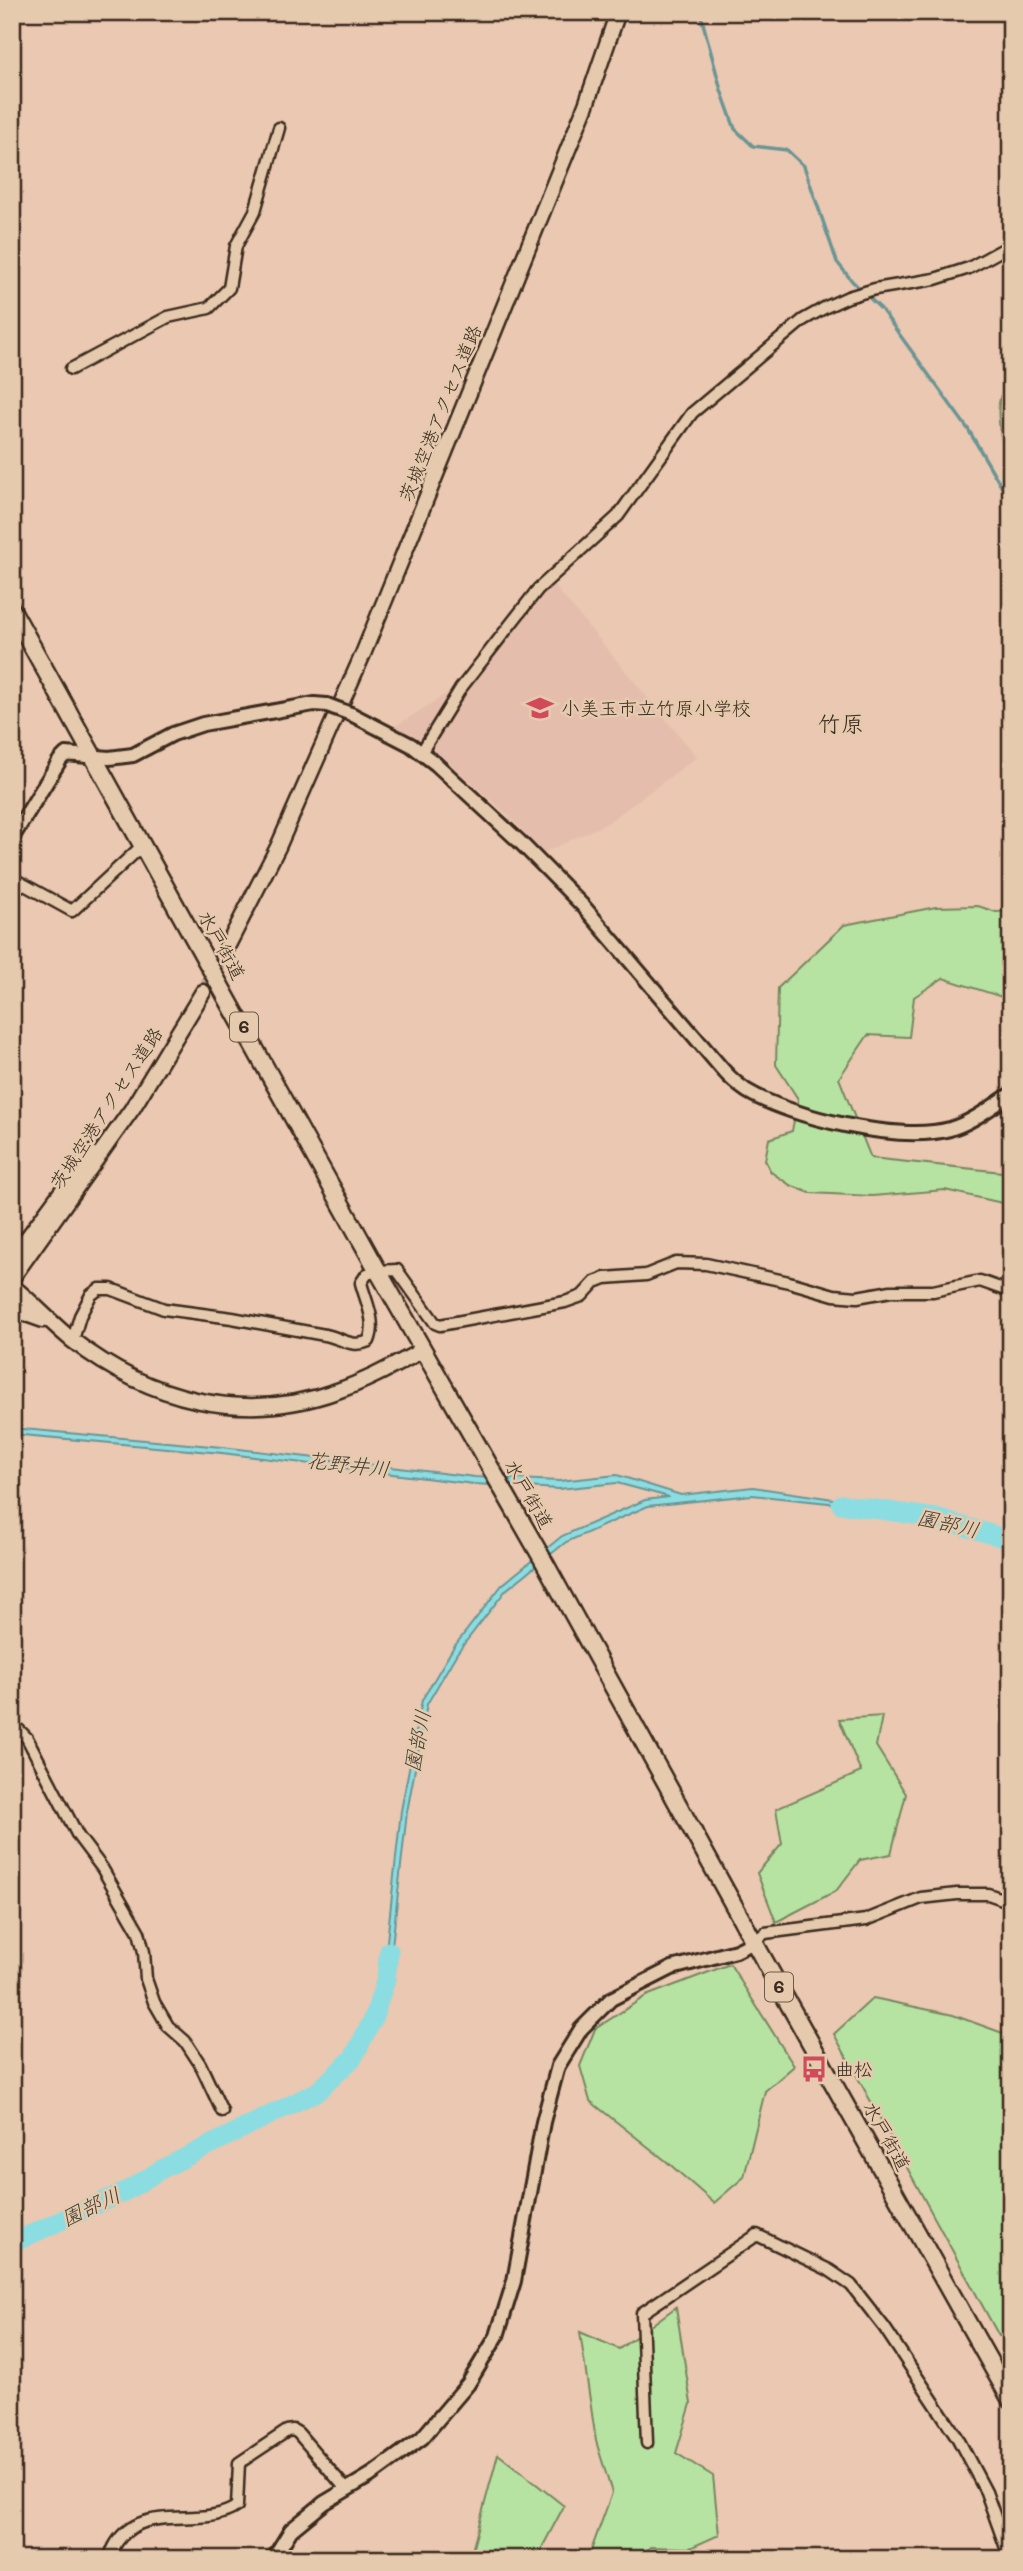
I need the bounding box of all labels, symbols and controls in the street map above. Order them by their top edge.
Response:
street label: 茨城空港アクセス道路 [393,321,487,505]
school or university icon: 小美玉市立竹原小学校 [525,693,555,723]
place label: 小美玉市立竹原小学校 [561,695,751,720]
district label: 竹原 [818,708,864,738]
street label: 水戸街道 [193,905,252,984]
road number: 6 [230,1012,258,1042]
street label: 茨城空港アクセス道路 [44,1022,167,1194]
water label: 花野井川 [305,1445,392,1482]
street label: 水戸街道 [500,1455,559,1533]
water label: 園部川 [915,1502,982,1543]
water label: 園部川 [397,1707,436,1774]
road number: 6 [765,1972,793,2001]
bus stop icon: 曲松 [799,2054,829,2084]
place label: 曲松 [835,2056,873,2081]
street label: 水戸街道 [858,2096,917,2175]
water label: 園部川 [56,2180,125,2231]

